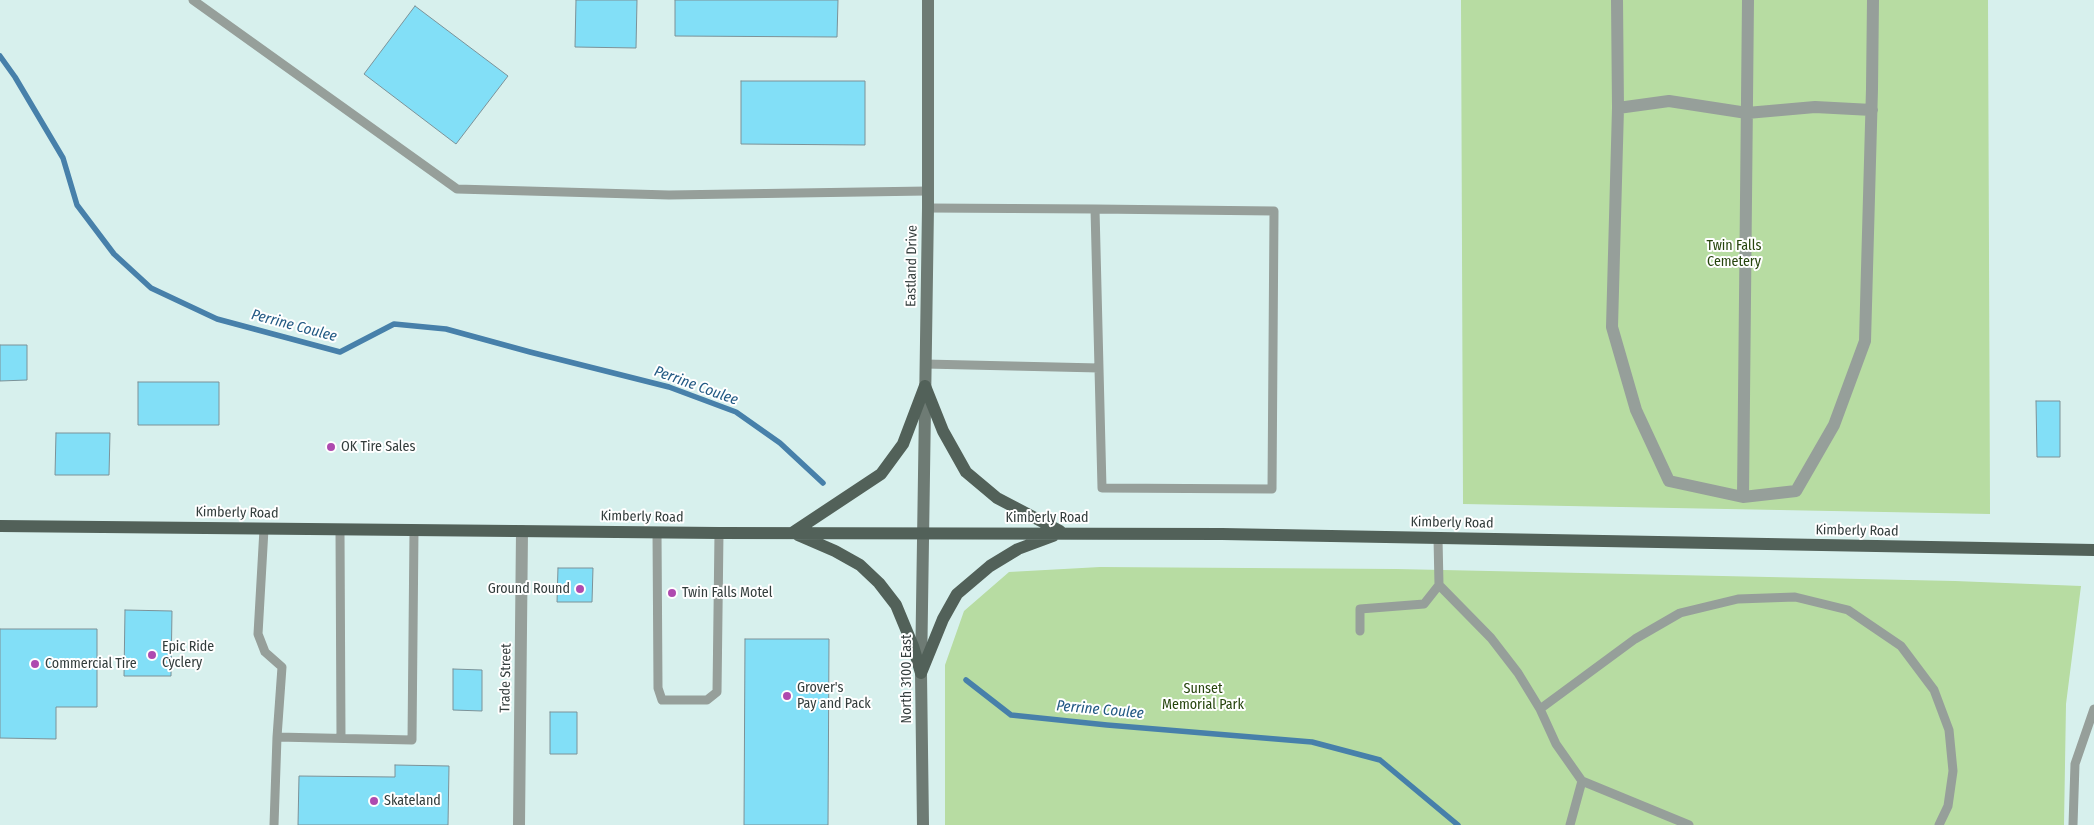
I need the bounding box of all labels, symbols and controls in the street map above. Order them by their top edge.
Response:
street label: Eastland Drive [903,225,921,307]
park label: Twin Falls Cemetery [1707,238,1761,270]
water label: Perrine Coulee [249,306,339,346]
water label: Perrine Coulee [652,363,740,409]
place label: OK Tire Sales [341,439,415,455]
marker: OK Tire Sales [325,441,337,453]
street label: Kimberly Road [195,504,279,522]
street label: Kimberly Road [600,508,684,526]
street label: Kimberly Road [1005,510,1089,526]
street label: Kimberly Road [1410,514,1494,532]
street label: Kimberly Road [1815,522,1899,540]
place label: Ground Round [488,581,570,597]
marker: Ground Round [574,583,586,595]
place label: Twin Falls Motel [682,585,772,601]
marker: Twin Falls Motel [666,587,678,599]
street label: North 3100 East [899,634,915,724]
place label: Epic Ride Cyclery [162,639,214,672]
street label: Trade Street [497,643,515,713]
marker: Epic Ride Cyclery [146,649,158,661]
place label: Commercial Tire [45,656,137,672]
marker: Commercial Tire [29,658,41,670]
place label: Grover's Pay and Pack [797,680,871,712]
park label: Sunset Memorial Park [1162,681,1244,714]
marker: Grover's Pay and Pack [781,690,793,702]
water label: Perrine Coulee [1055,697,1145,723]
place label: Skateland [384,793,441,809]
marker: Skateland [368,795,380,807]

